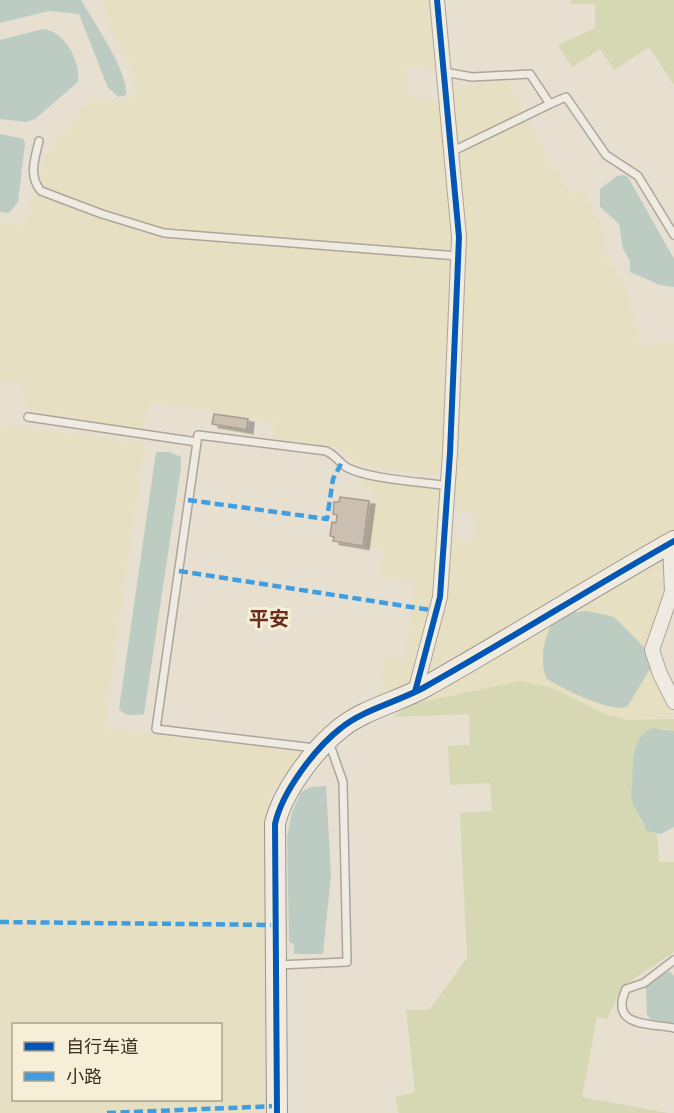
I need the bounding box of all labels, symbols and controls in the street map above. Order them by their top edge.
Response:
district label: 平安 [249,606,289,631]
legend [12,1023,222,1101]
text: 自行车道 [66,1035,138,1058]
text: 小路 [66,1065,102,1088]

